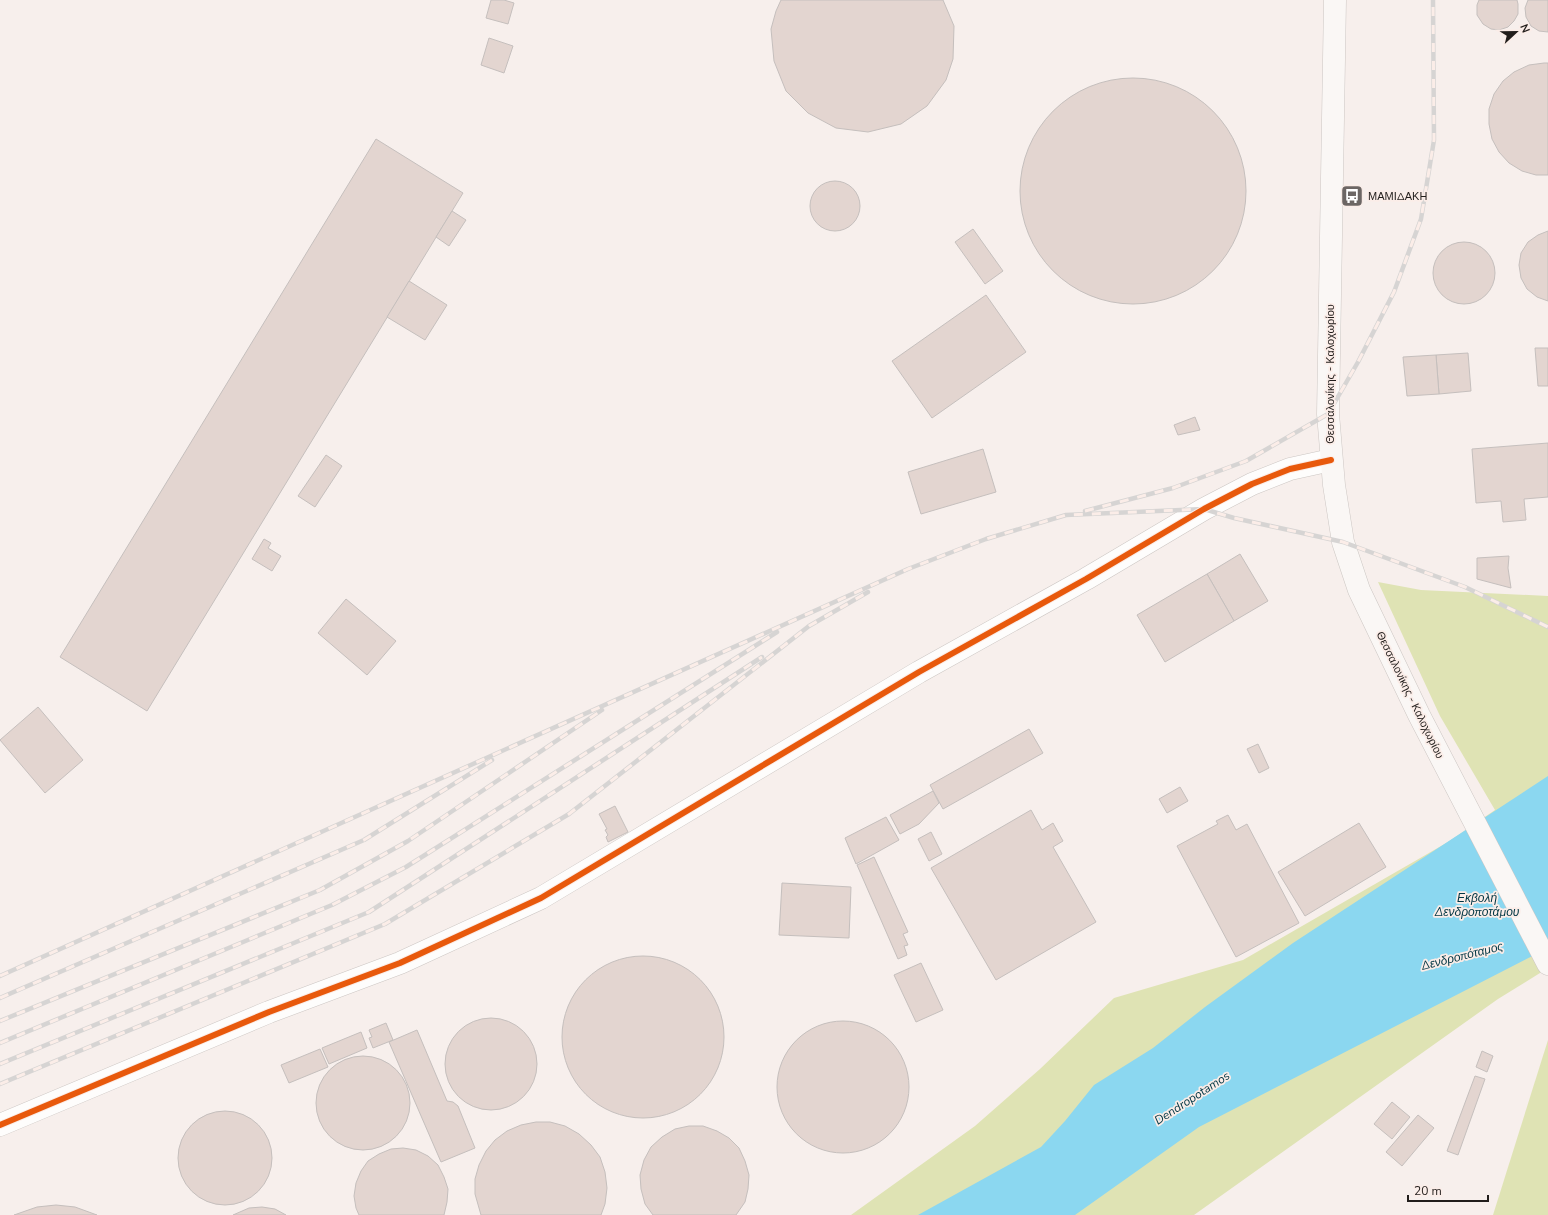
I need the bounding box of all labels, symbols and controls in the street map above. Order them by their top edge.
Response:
north arrow [1496,12,1536,52]
text: N [1516,22,1533,35]
bus stop icon: ΜΑΜΙΔΑΚΗ [1339,183,1365,209]
place label: ΜΑΜΙΔΑΚΗ [1368,189,1427,204]
street label: Θεσσαλονίκης - Καλοχωρίου [1323,304,1338,444]
street label: Θεσσαλονίκης - Καλοχωρίου [1373,629,1447,761]
water label: Εκβολή Δενδροποτάμου [1435,890,1520,920]
water label: Δενδροπόταμος [1419,938,1505,974]
water label: Dendropotamos [1151,1068,1233,1128]
scale bar [1408,1177,1488,1203]
text: 20 m [1414,1183,1442,1199]

